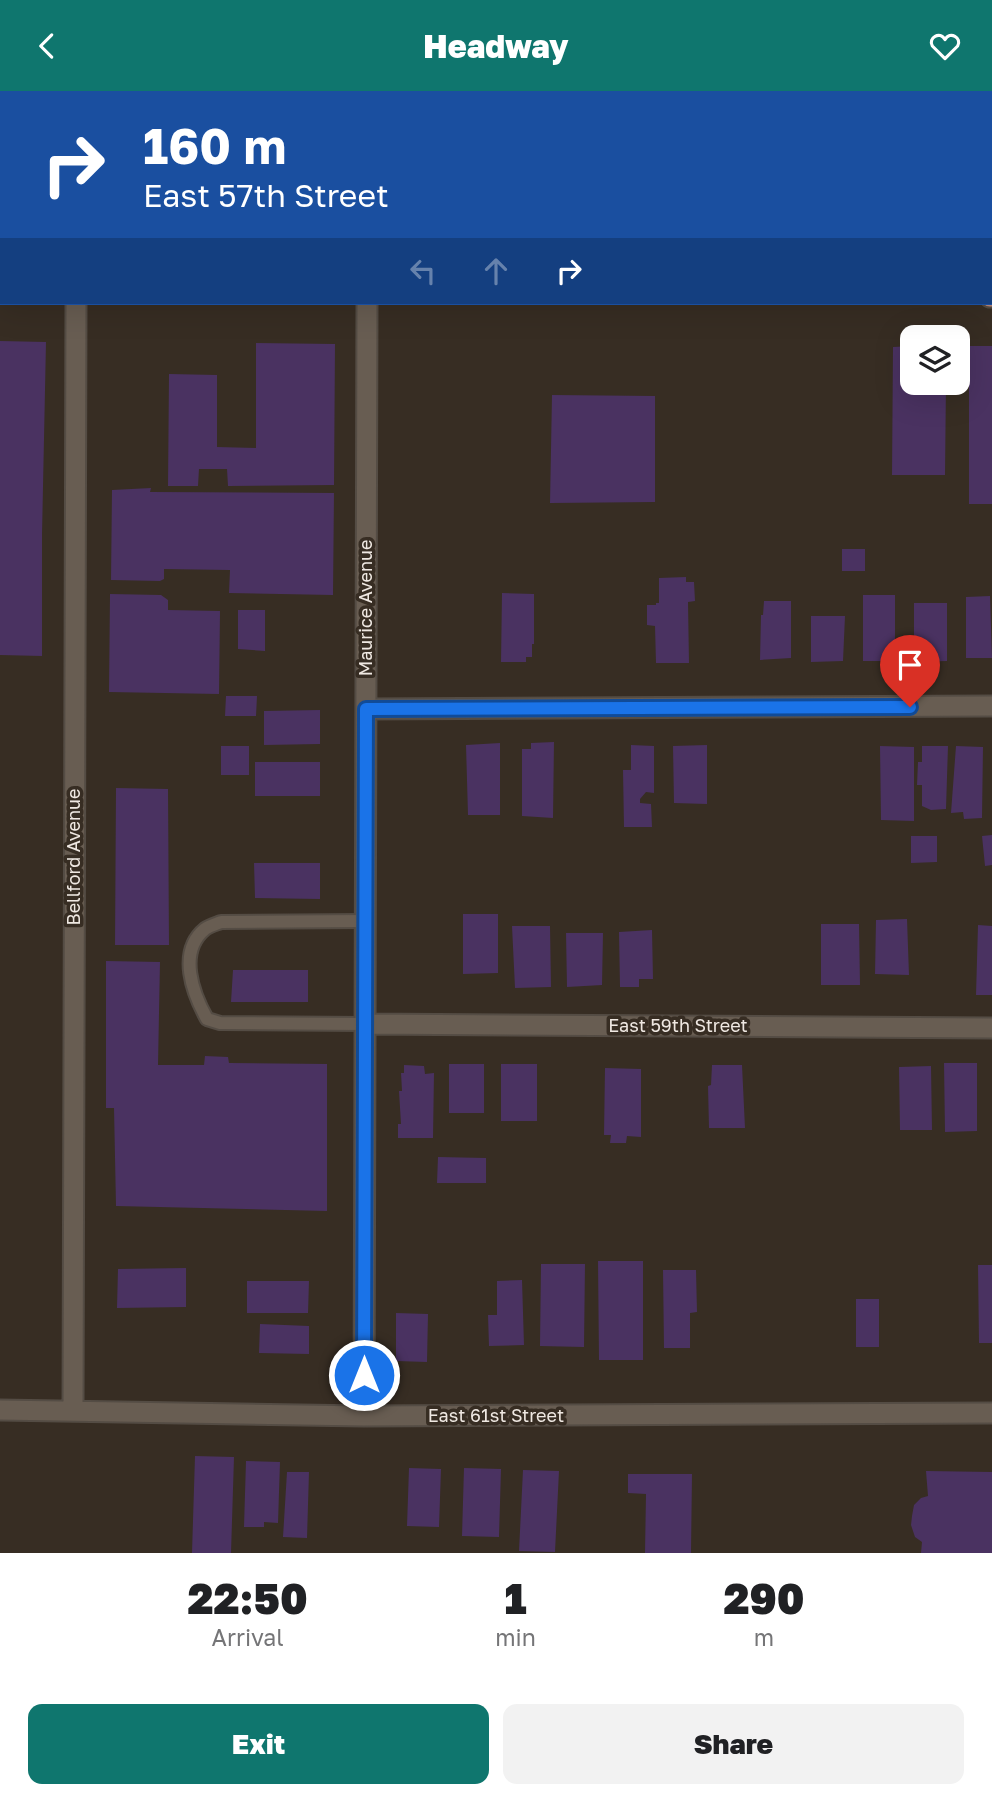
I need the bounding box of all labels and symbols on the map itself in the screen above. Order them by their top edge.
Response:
street label: Maurice Avenue [354,540,376,676]
pin [880,635,940,707]
street label: Bellford Avenue [62,789,84,925]
street label: East 59th Street [608,1014,748,1036]
position arrow [327,1338,401,1412]
street label: East 61st Street [428,1404,564,1426]

